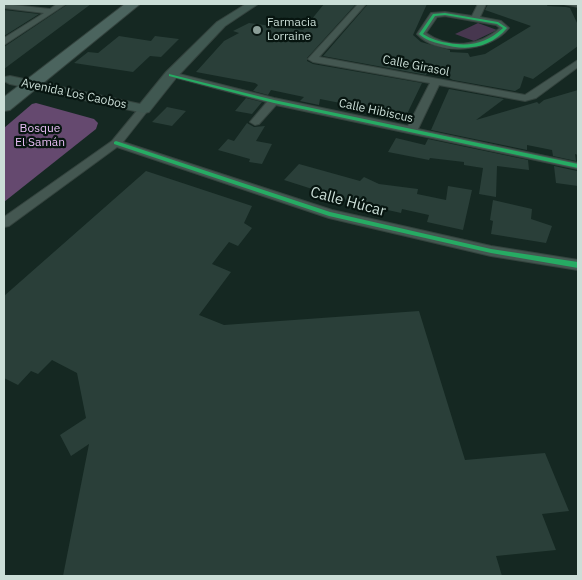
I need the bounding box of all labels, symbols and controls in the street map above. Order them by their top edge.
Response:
place label: Farmacia Lorraine [267,16,316,44]
marker: Farmacia Lorraine [251,24,263,36]
street label: Calle Girasol [381,52,451,80]
street label: Avenida Los Caobos [20,76,128,112]
street label: Calle Hibiscus [337,96,415,126]
park label: Bosque El Samán [15,122,65,150]
street label: Calle Húcar [308,183,388,221]

